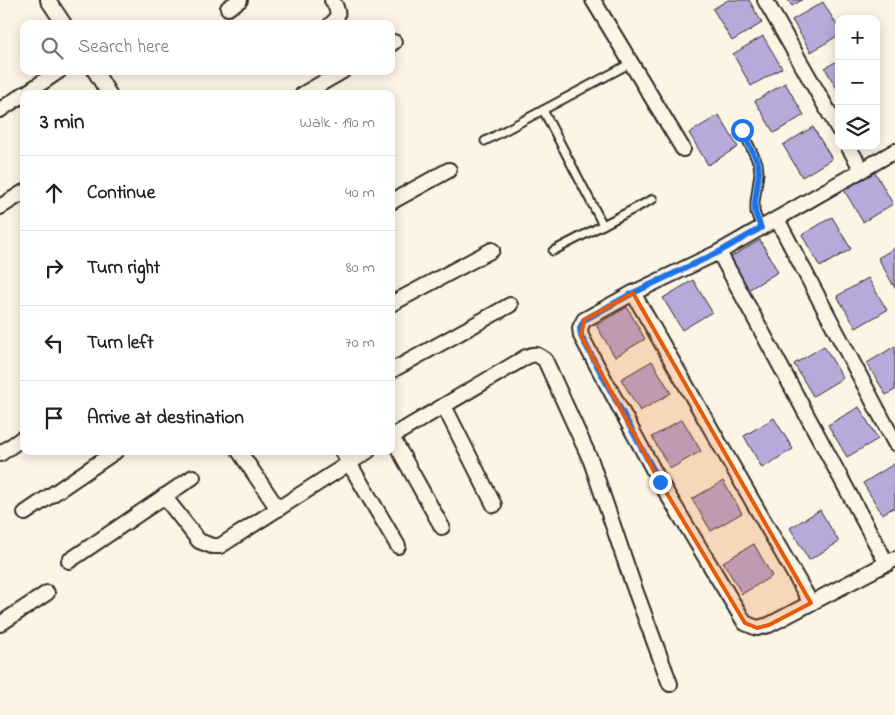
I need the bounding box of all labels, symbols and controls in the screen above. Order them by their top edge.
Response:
map controls [835,15,880,150]
button: + [835,15,880,60]
search box [20,20,395,75]
icon: search [38,34,66,62]
text: Search here [78,34,169,61]
button: − [835,60,880,105]
button: layers [835,105,880,150]
text: 3 min [40,108,84,138]
text: Walk · 190 m [300,111,375,135]
route start [731,119,754,142]
icon: ahead [40,179,68,207]
text: Continue [87,180,155,207]
text: 40 m [345,181,375,205]
icon: right [40,254,68,282]
text: Turn right [87,255,160,282]
text: 80 m [346,256,375,280]
icon: left [40,329,68,357]
text: Turn left [87,330,154,357]
text: 70 m [345,331,375,355]
icon: arrive [40,404,68,432]
text: Arrive at destination [87,405,244,432]
route end [649,471,672,494]

